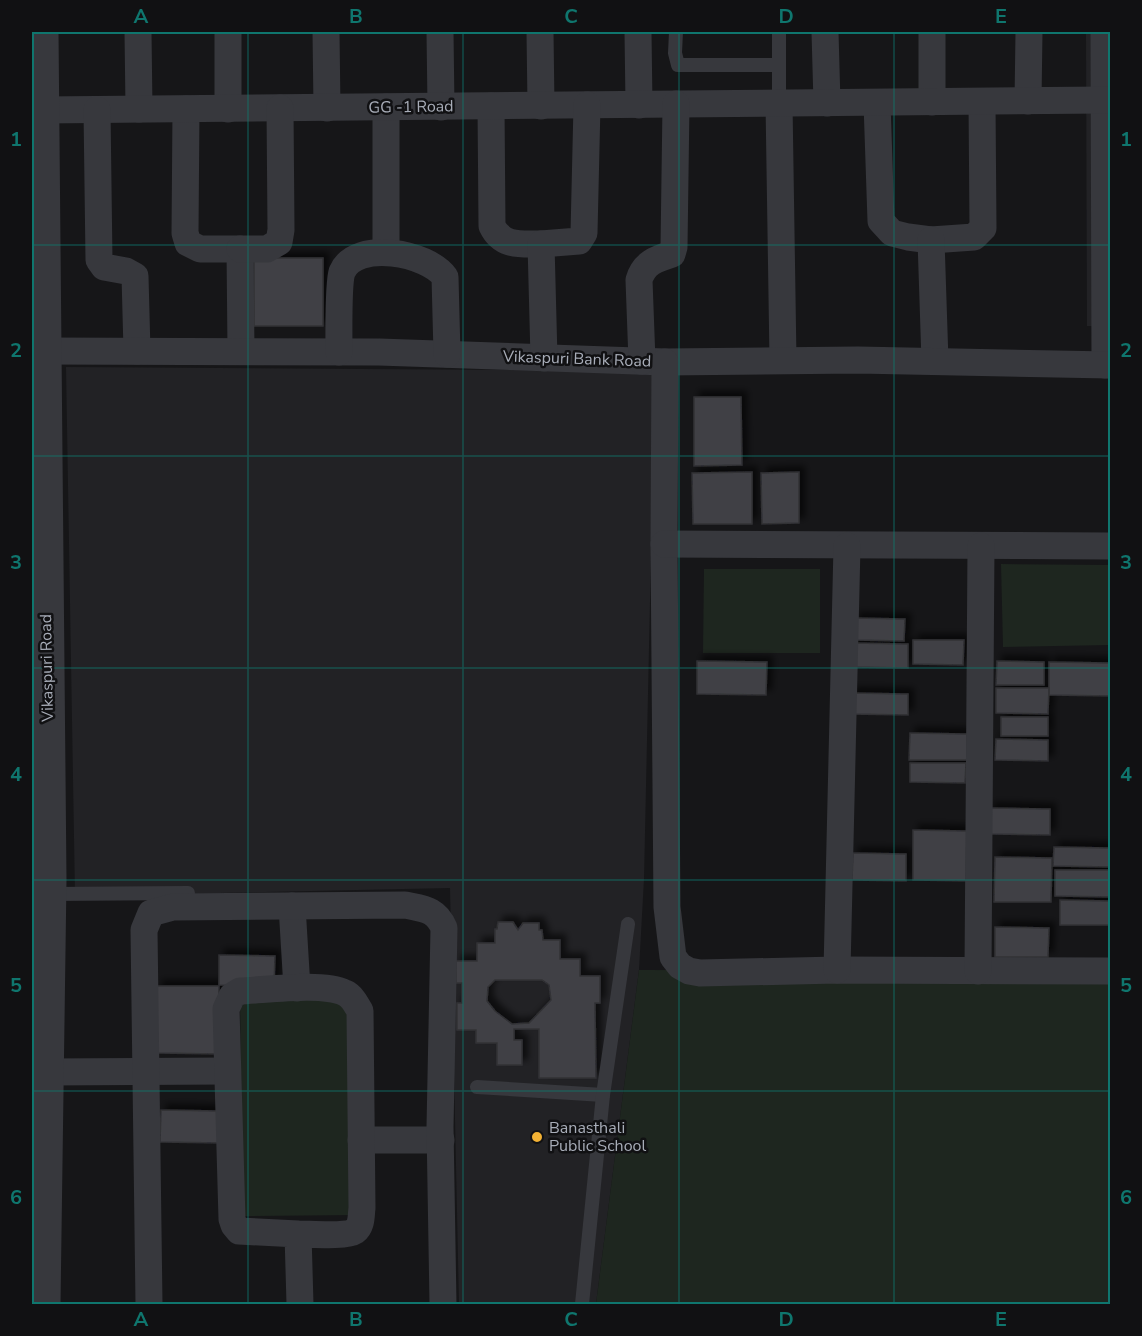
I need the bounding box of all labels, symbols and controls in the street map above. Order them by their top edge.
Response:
text: A [134,3,149,30]
text: B [349,3,363,30]
text: C [564,3,578,30]
text: D [778,3,794,30]
text: E [995,3,1007,30]
street label: GG -1 Road [368,95,454,119]
text: 1 [10,126,22,153]
text: 1 [1120,126,1132,153]
text: 2 [10,337,22,364]
text: 2 [1120,337,1132,364]
street label: Vikaspuri Bank Road [501,345,652,373]
text: 3 [10,549,22,576]
text: 3 [1120,549,1132,576]
street label: Vikaspuri Road [35,614,59,723]
text: 4 [10,761,22,788]
text: 4 [1120,761,1132,788]
text: 5 [10,972,22,999]
text: 5 [1120,972,1132,999]
place label: Banasthali Public School [549,1117,646,1157]
marker: Banasthali Public School [530,1130,544,1144]
text: 6 [10,1184,22,1211]
text: 6 [1120,1184,1132,1211]
text: A [134,1306,149,1333]
text: B [349,1306,363,1333]
text: C [564,1306,578,1333]
text: D [778,1306,794,1333]
text: E [995,1306,1007,1333]

